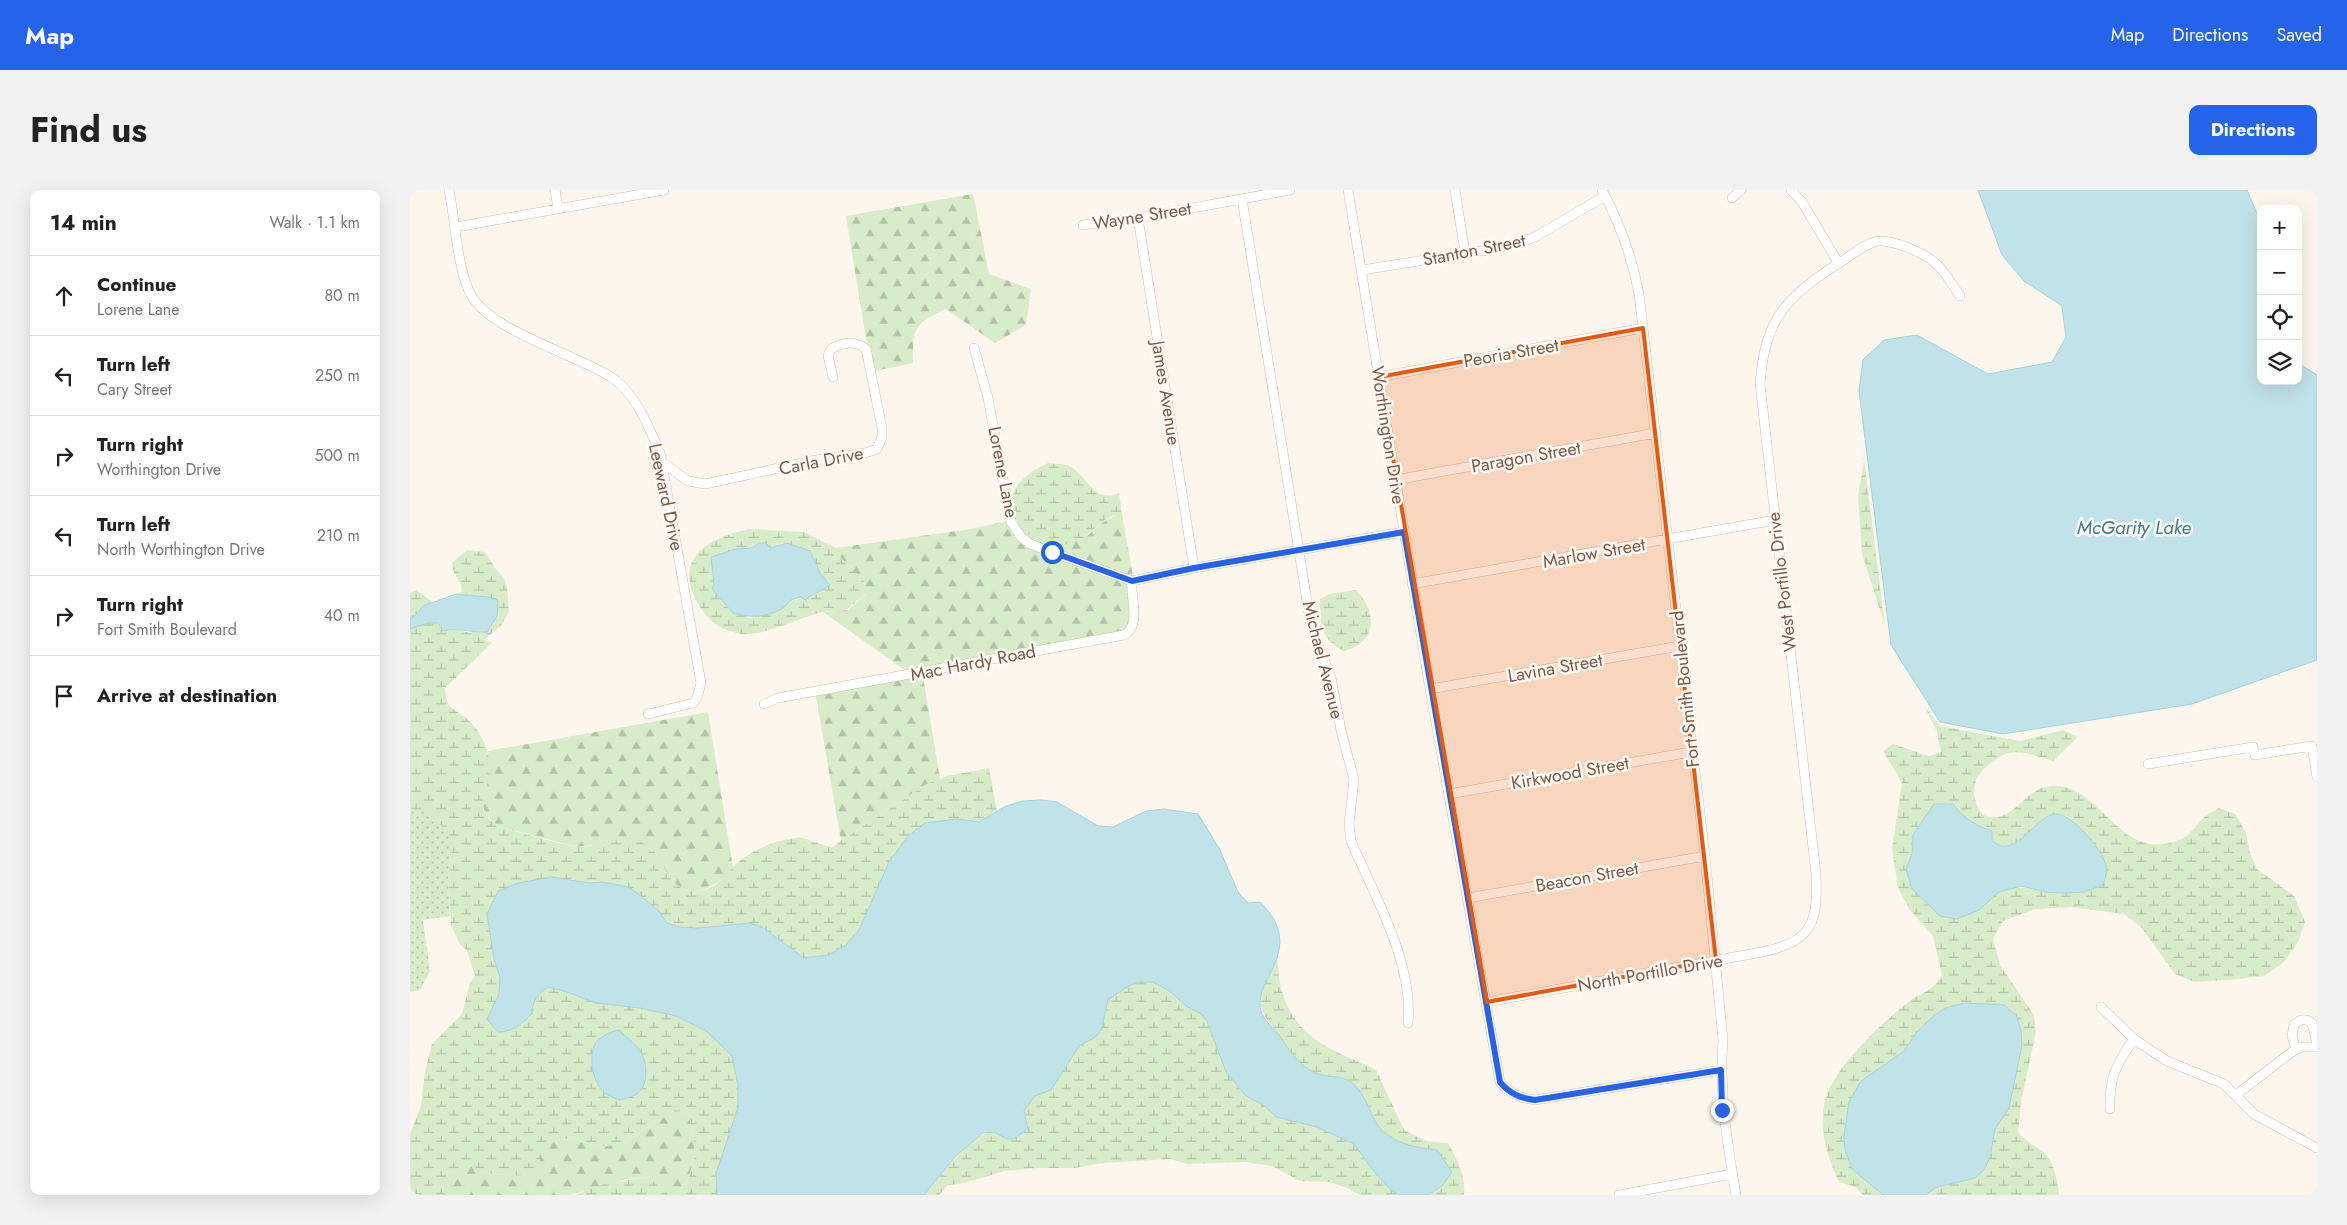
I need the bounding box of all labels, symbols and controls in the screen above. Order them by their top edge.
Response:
text: Map [25,18,74,53]
text: Map [2111,22,2144,48]
text: Directions [2172,22,2248,48]
text: Saved [2276,22,2322,48]
text: Find us [30,105,147,155]
button: Directions [2189,105,2317,155]
street label: Wayne Street [1091,195,1194,237]
map controls [2257,205,2302,385]
button: + [2257,205,2302,250]
text: 14 min [50,208,117,238]
text: Walk · 1.1 km [269,211,360,234]
street label: Stanton Street [1420,227,1528,273]
button: − [2257,250,2302,295]
text: Continue [97,271,176,298]
icon: ahead [50,282,78,310]
text: 80 m [324,284,360,307]
button: locate [2257,295,2302,340]
text: Lorene Lane [97,298,179,321]
street label: Peoria Street [1461,332,1561,374]
street label: James Avenue [1145,337,1187,447]
button: layers [2257,340,2302,385]
text: Turn left [97,351,170,378]
icon: left [50,362,78,390]
text: 250 m [315,364,360,387]
street label: Worthington Drive [1364,364,1412,506]
text: Cary Street [97,378,172,401]
street label: Lorene Lane [981,424,1025,520]
text: Turn right [97,431,183,458]
street label: Paragon Street [1469,434,1583,479]
street label: Carla Drive [777,440,865,482]
street label: Leeward Drive [642,441,690,553]
icon: right [50,442,78,470]
text: 500 m [314,444,360,467]
text: Worthington Drive [97,458,221,481]
text: Turn left [97,511,170,538]
street label: West Portillo Drive [1761,511,1803,653]
water label: McGarity Lake [2077,514,2192,541]
icon: left [50,522,78,550]
text: 210 m [317,524,360,547]
street label: Marlow Street [1541,531,1648,575]
text: North Worthington Drive [97,538,265,561]
route start [1041,541,1064,564]
text: Turn right [97,591,183,618]
street label: Michael Avenue [1296,598,1350,722]
icon: right [50,602,78,630]
text: 40 m [324,604,360,627]
street label: Fort Smith Boulevard [1664,609,1706,769]
text: Fort Smith Boulevard [97,618,237,641]
street label: Mac Hardy Road [908,638,1038,688]
street label: Lavina Street [1506,647,1605,689]
icon: arrive [50,682,78,710]
text: Arrive at destination [97,682,277,709]
street label: Kirkwood Street [1509,750,1632,796]
street label: Beacon Street [1533,855,1641,899]
street label: North Portillo Drive [1575,947,1725,999]
route end [1711,1099,1734,1122]

